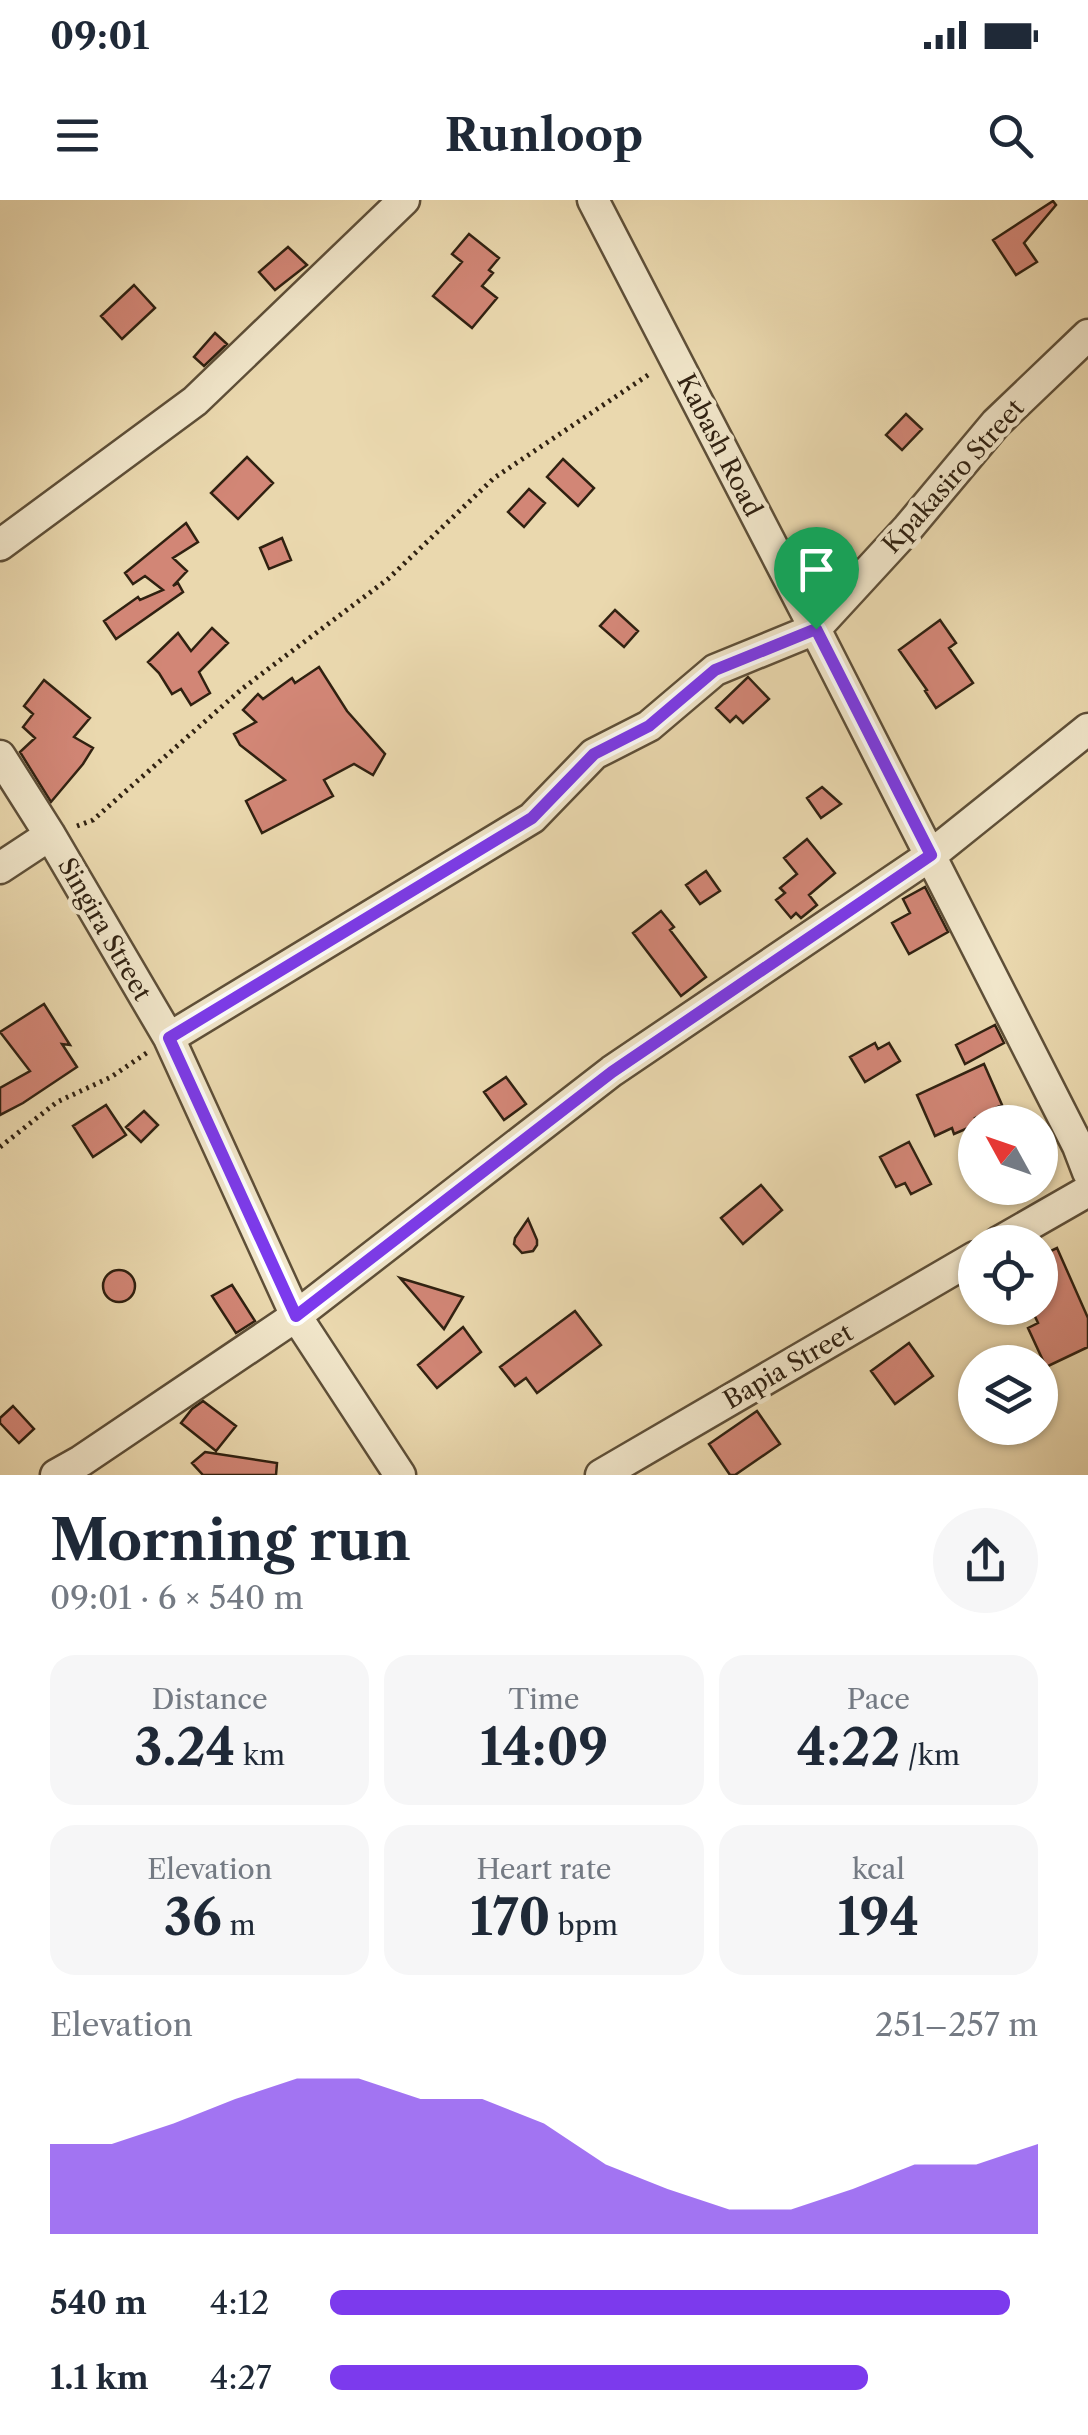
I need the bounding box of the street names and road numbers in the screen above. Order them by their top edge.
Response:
street label: Kabash Road [670,369,769,522]
street label: Kpakasiro Street [876,393,1031,560]
street label: Singira Street [51,852,158,1006]
street label: Bapia Street [718,1317,859,1416]

